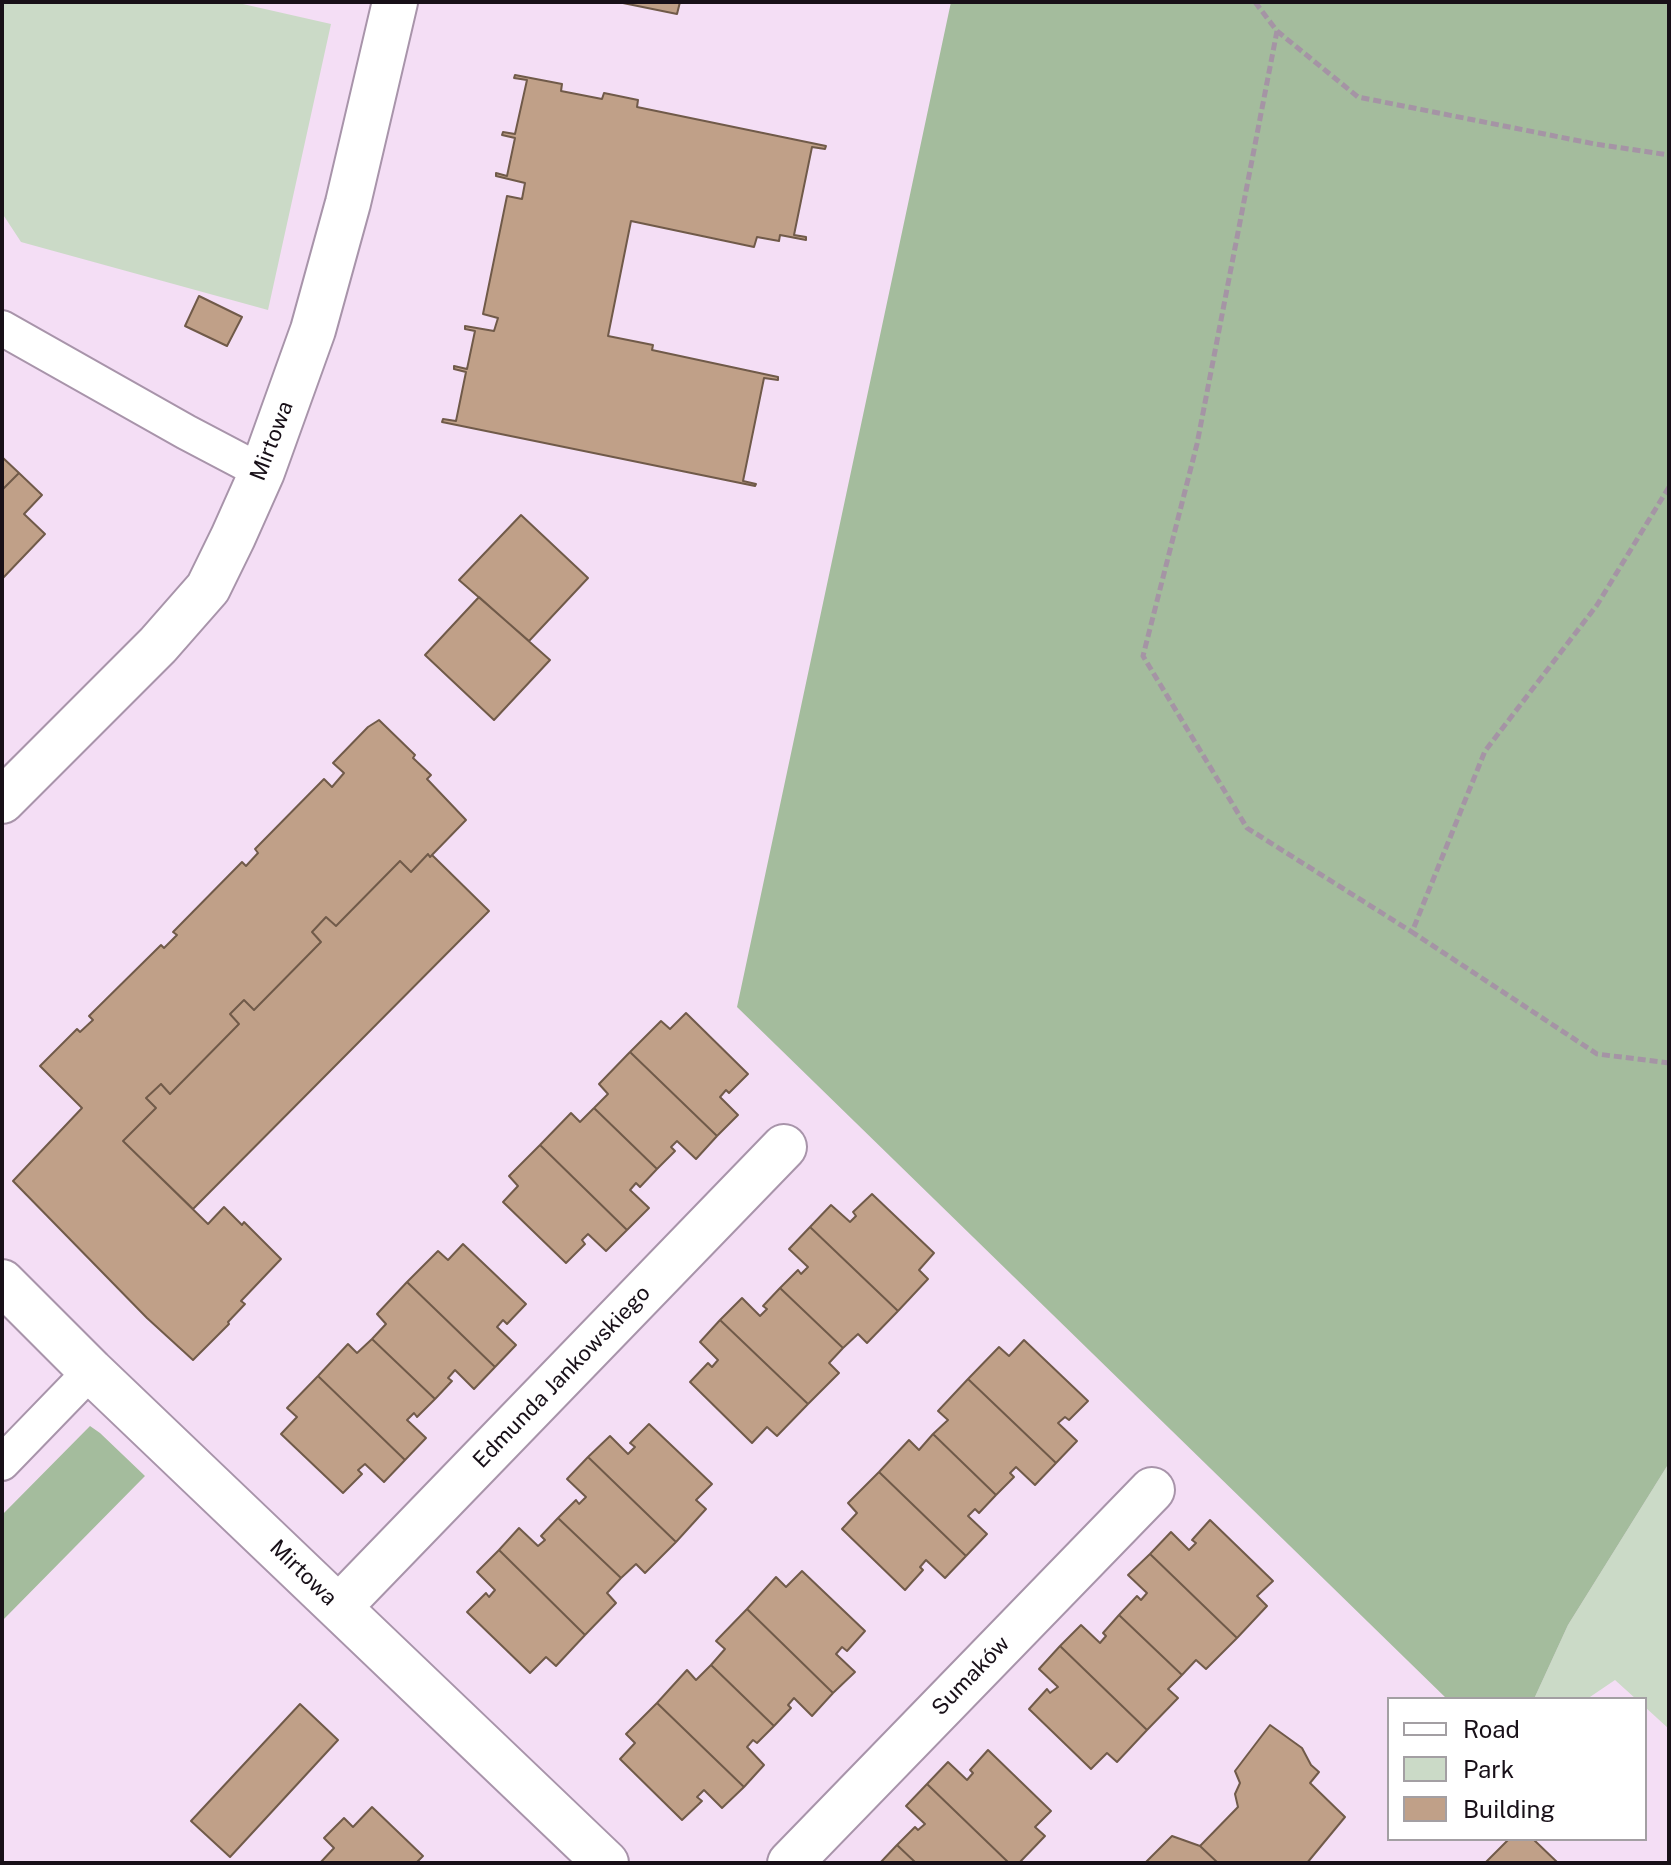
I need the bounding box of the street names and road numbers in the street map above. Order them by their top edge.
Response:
street label: Mirtowa [245,398,299,484]
street label: Edmunda Jankowskiego [468,1280,656,1474]
street label: Mirtowa [264,1535,342,1611]
street label: Sumaków [927,1631,1015,1721]

